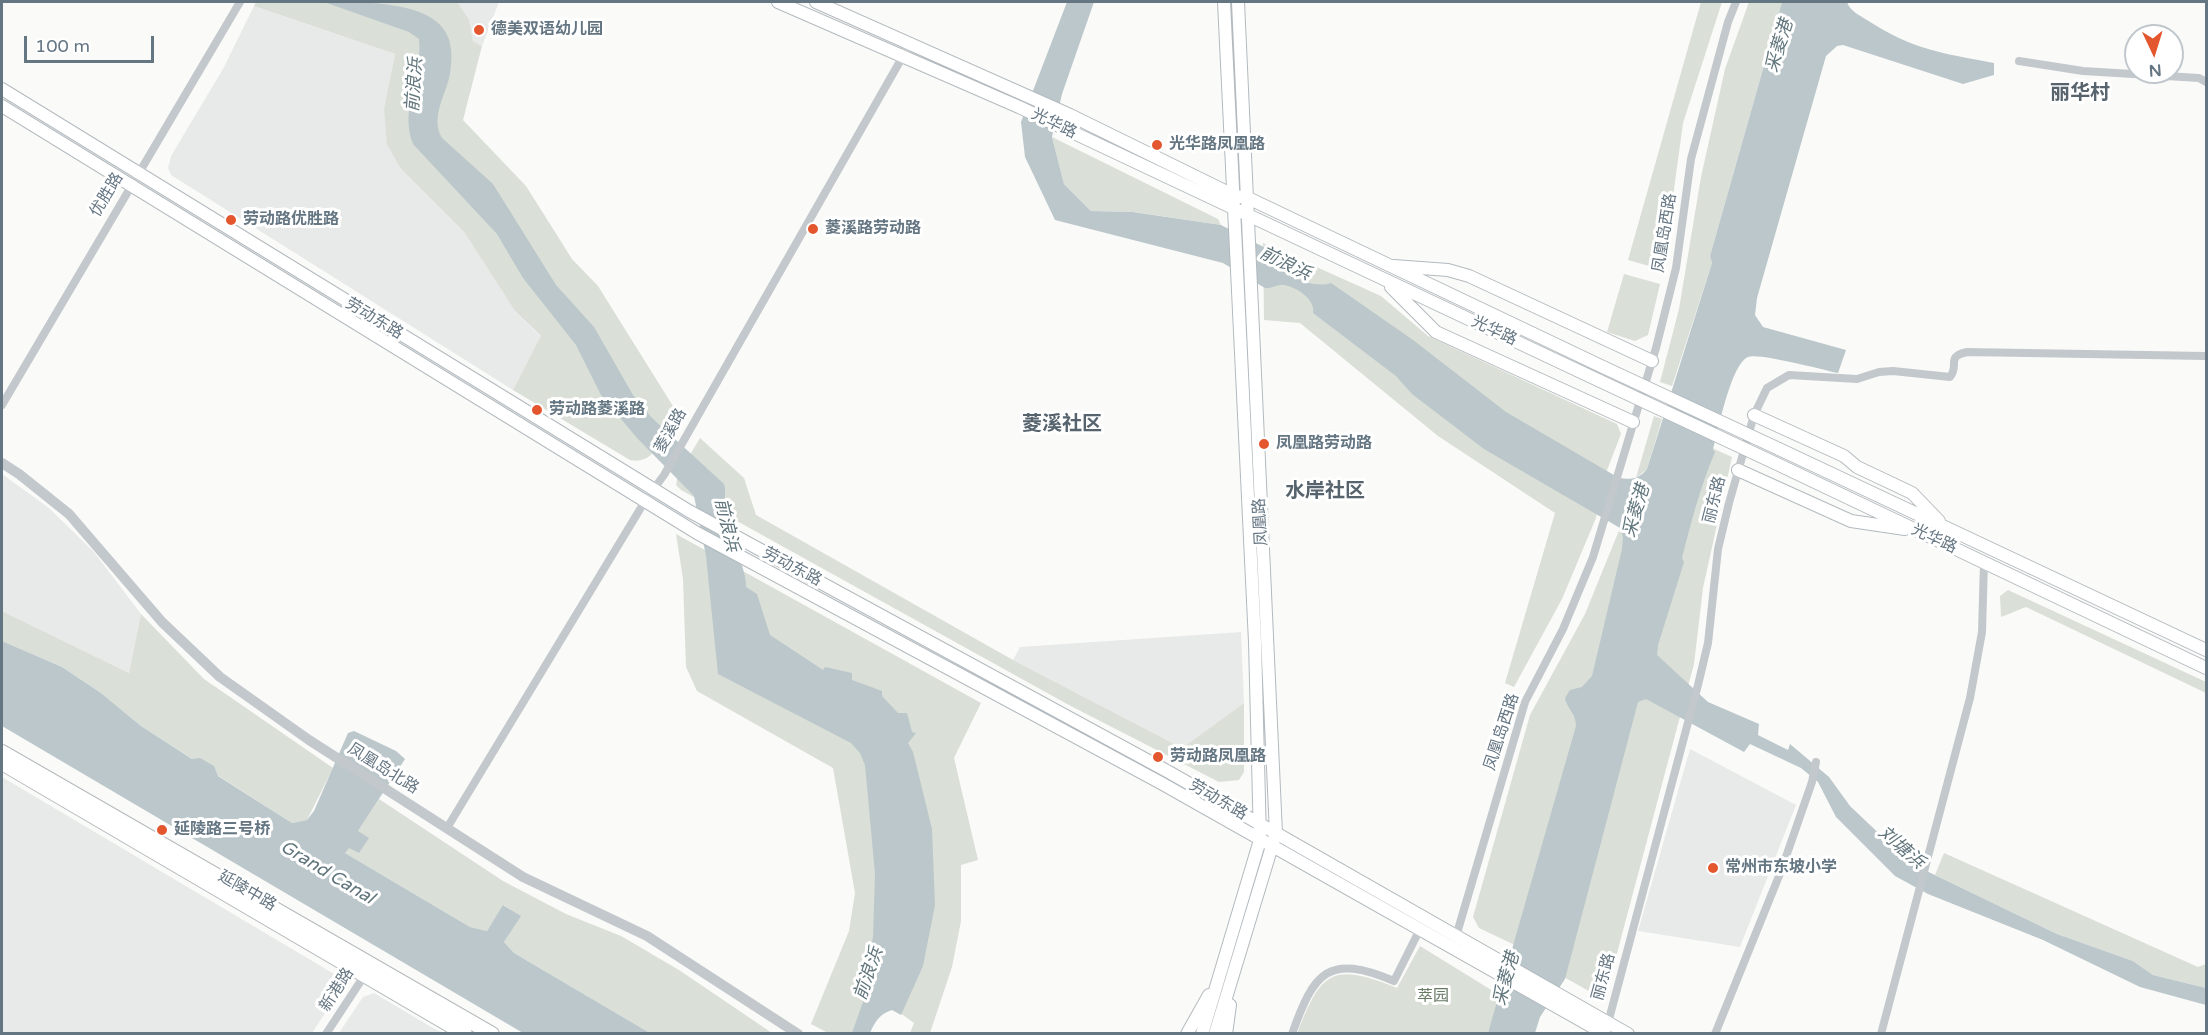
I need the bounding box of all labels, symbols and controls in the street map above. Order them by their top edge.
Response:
water label: 采菱港 [1762,17,1798,75]
place label: 德美双语幼儿园 [491,20,603,40]
marker: 德美双语幼儿园 [472,23,486,37]
scale bar [27,24,158,62]
north arrow [2124,24,2184,84]
text: 100 m [35,35,90,57]
water label: 前浪浜 [402,57,428,113]
text: N [2148,60,2162,80]
district label: 丽华村 [2050,82,2110,106]
street label: 光华路 [1028,105,1080,143]
place label: 光华路凤凰路 [1169,135,1265,155]
marker: 光华路凤凰路 [1150,138,1164,152]
street label: 优胜路 [86,169,128,221]
street label: 凤凰岛西路 [1649,192,1681,274]
place label: 劳动路优胜路 [243,210,339,230]
marker: 劳动路优胜路 [224,213,238,227]
place label: 菱溪路劳动路 [825,219,921,239]
marker: 菱溪路劳动路 [806,222,820,236]
water label: 前浪浜 [1256,242,1314,286]
street label: 劳动东路 [342,294,406,344]
street label: 光华路 [1468,312,1520,350]
place label: 劳动路菱溪路 [549,400,645,420]
marker: 劳动路菱溪路 [530,403,544,417]
street label: 菱溪路 [651,405,691,457]
district label: 菱溪社区 [1022,413,1102,437]
place label: 凤凰路劳动路 [1276,434,1372,454]
marker: 凤凰路劳动路 [1257,437,1271,451]
street label: 丽东路 [1700,474,1730,526]
district label: 水岸社区 [1285,480,1365,504]
water label: 采菱港 [1619,482,1655,540]
water label: 前浪浜 [709,496,743,554]
street label: 凤凰路 [1250,498,1272,546]
street label: 光华路 [1908,520,1960,558]
street label: 劳动东路 [759,544,825,590]
street label: 凤凰岛西路 [1481,691,1523,773]
street label: 凤凰岛北路 [344,740,422,798]
place label: 劳动路凤凰路 [1170,747,1266,767]
marker: 劳动路凤凰路 [1151,750,1165,764]
street label: 劳动东路 [1185,776,1251,824]
place label: 延陵路三号桥 [174,820,270,840]
water label: 刘塘浜 [1874,822,1928,874]
marker: 延陵路三号桥 [155,823,169,837]
water label: Grand Canal [276,836,378,910]
place label: 常州市东坡小学 [1725,858,1837,878]
marker: 常州市东坡小学 [1706,861,1720,875]
street label: 延陵中路 [214,867,280,915]
water label: 前浪浜 [850,945,888,1003]
water label: 采菱港 [1490,950,1524,1008]
street label: 丽东路 [1589,951,1619,1003]
street label: 新港路 [316,965,358,1015]
park label: 萃园 [1417,987,1449,1007]

